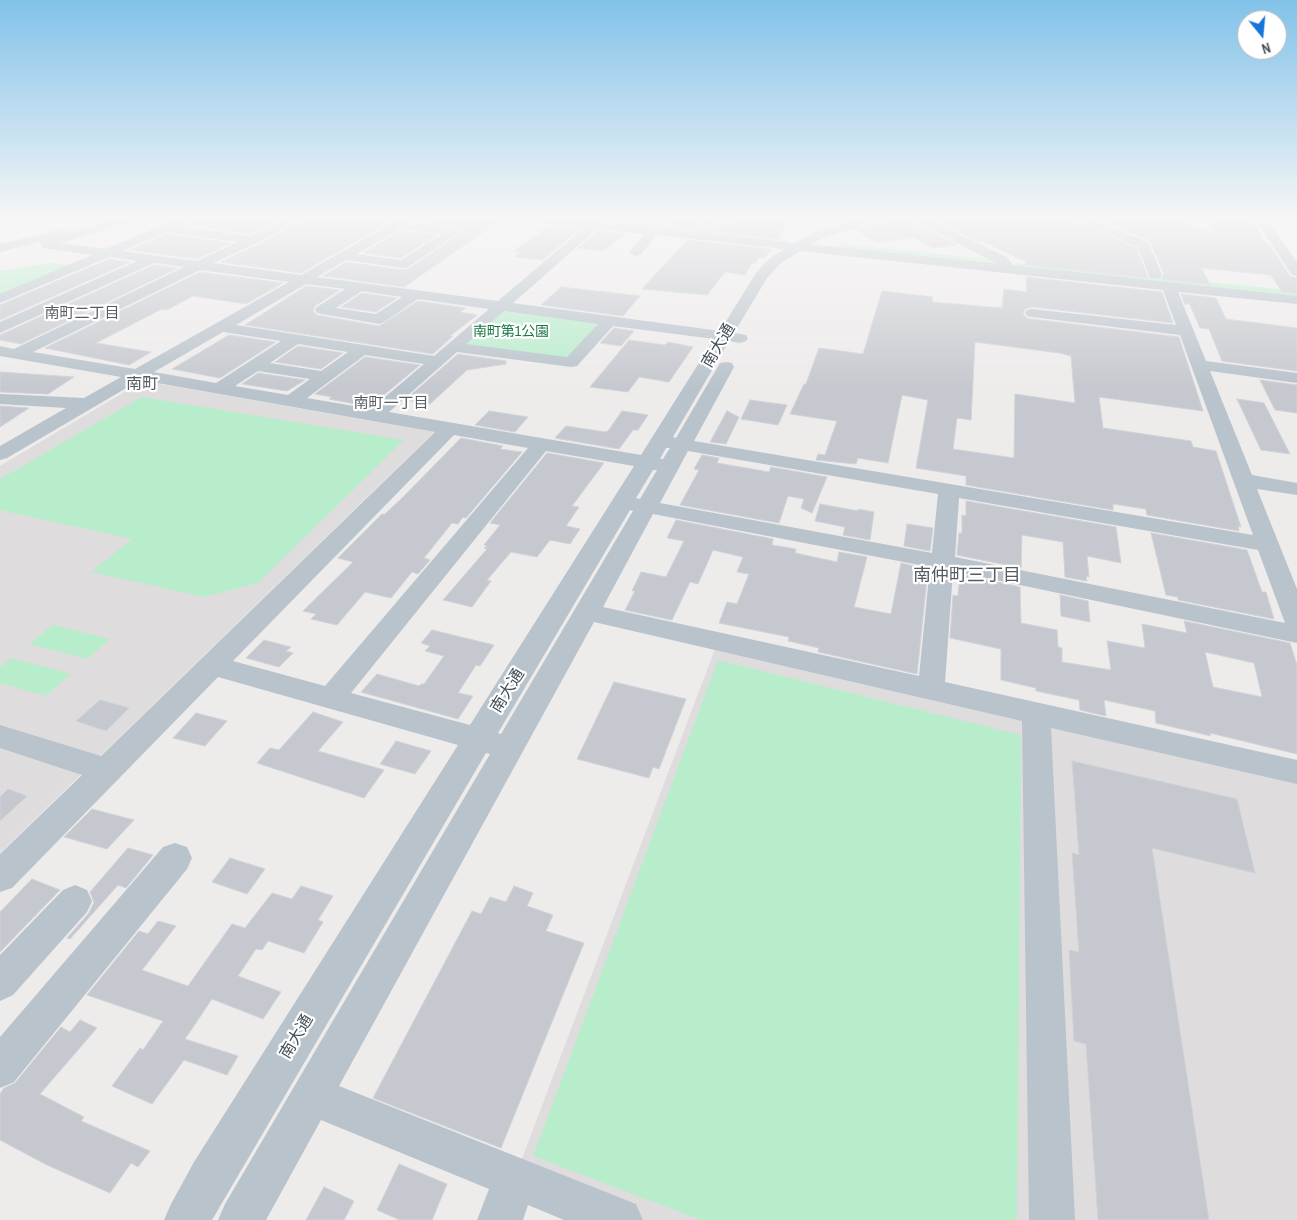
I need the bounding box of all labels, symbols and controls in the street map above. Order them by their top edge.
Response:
north arrow [1237,10,1287,60]
text: N [1260,39,1273,58]
district label: 南町二丁目 [45,305,119,323]
street label: 南大通 [698,320,740,372]
park label: 南町第1公園 [473,324,549,340]
district label: 南町 [126,375,158,395]
district label: 南町一丁目 [354,395,428,413]
district label: 南仲町三丁目 [913,565,1021,587]
street label: 南大通 [487,666,529,716]
street label: 南大通 [276,1011,318,1063]

